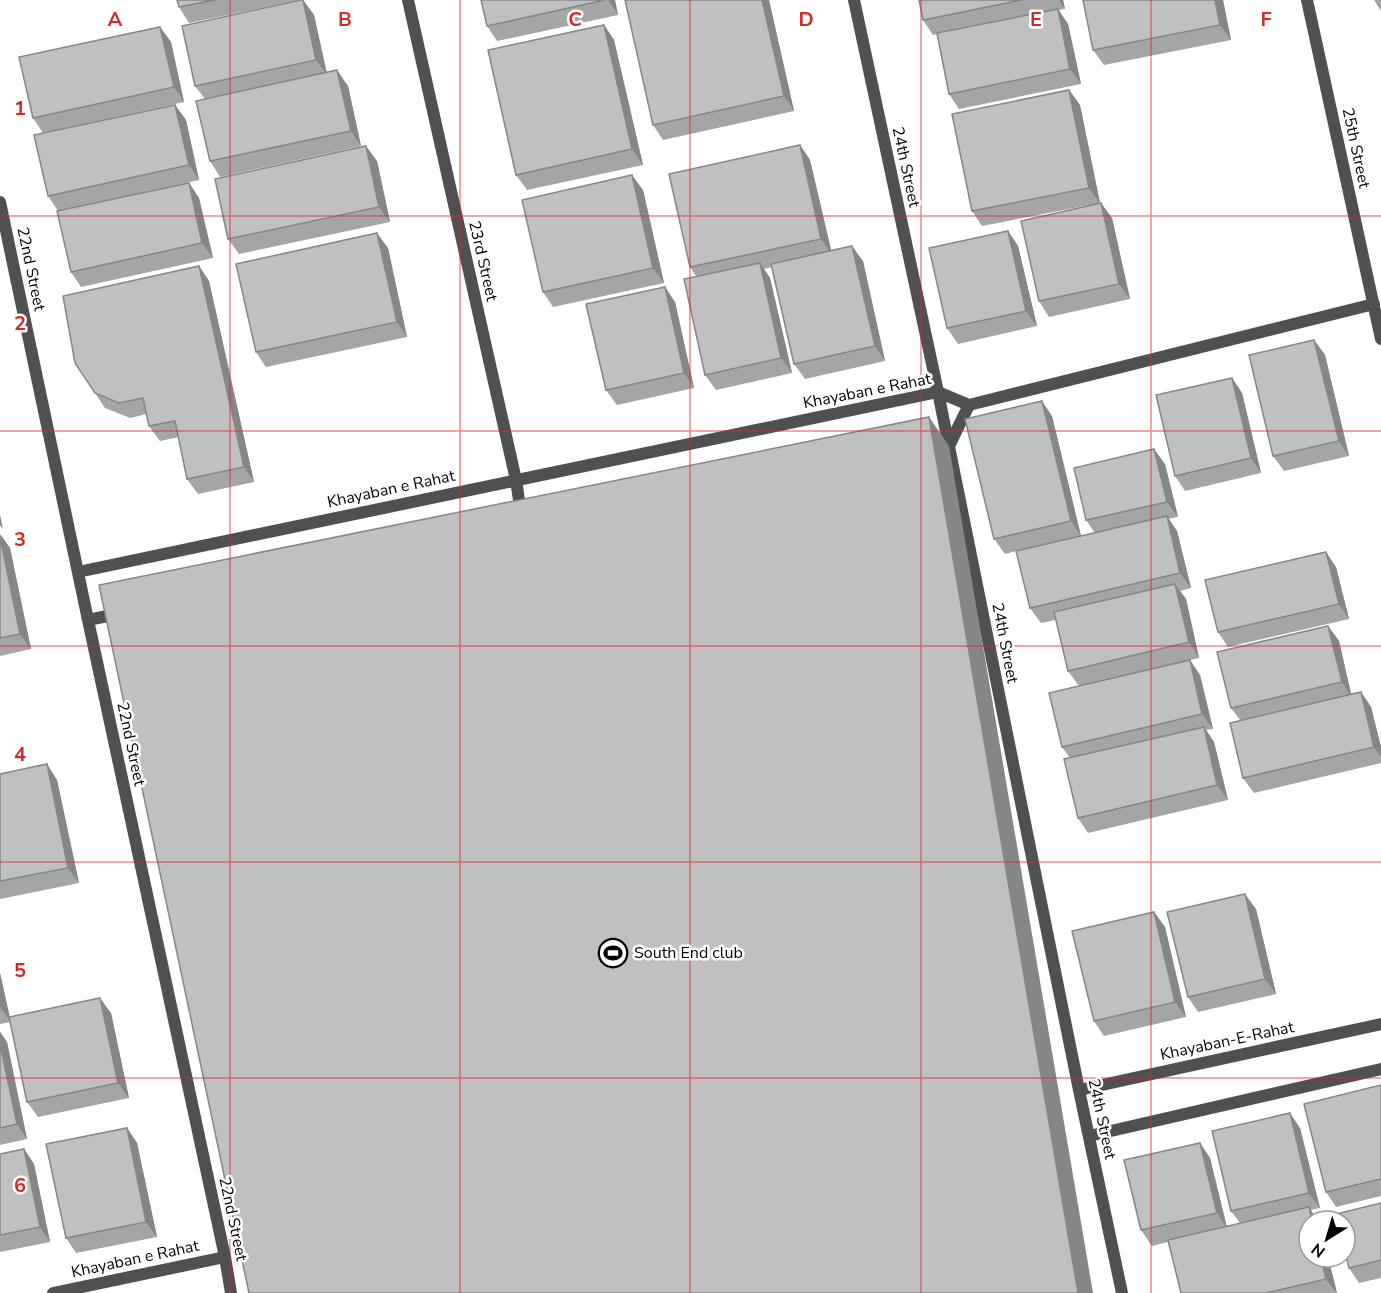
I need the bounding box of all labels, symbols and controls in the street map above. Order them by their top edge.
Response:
text: A [108,6,123,33]
text: B [338,6,352,33]
text: C [568,6,582,33]
text: D [798,6,814,33]
text: E [1030,6,1042,33]
text: F [1260,6,1272,33]
text: 1 [14,95,26,122]
street label: 25th Street [1337,106,1375,191]
street label: 24th Street [887,125,925,210]
street label: 23rd Street [463,219,503,304]
street label: 22nd Street [11,225,51,313]
text: 2 [14,310,26,337]
street label: Khayaban e Rahat [801,368,933,414]
street label: Khayaban e Rahat [325,465,457,513]
text: 3 [14,526,26,553]
street label: 24th Street [986,601,1024,686]
street label: 22nd Street [111,700,151,788]
text: 4 [14,741,26,768]
sports icon: South End club [597,937,629,969]
place label: South End club [634,942,743,964]
text: 5 [14,957,26,984]
street label: Khayaban-E-Rahat [1158,1016,1296,1066]
street label: 24th Street [1083,1077,1121,1162]
text: 6 [14,1172,26,1199]
street label: 22nd Street [213,1175,253,1263]
north arrow [1297,1209,1357,1269]
street label: Khayaban e Rahat [69,1235,201,1283]
text: N [1307,1238,1330,1263]

